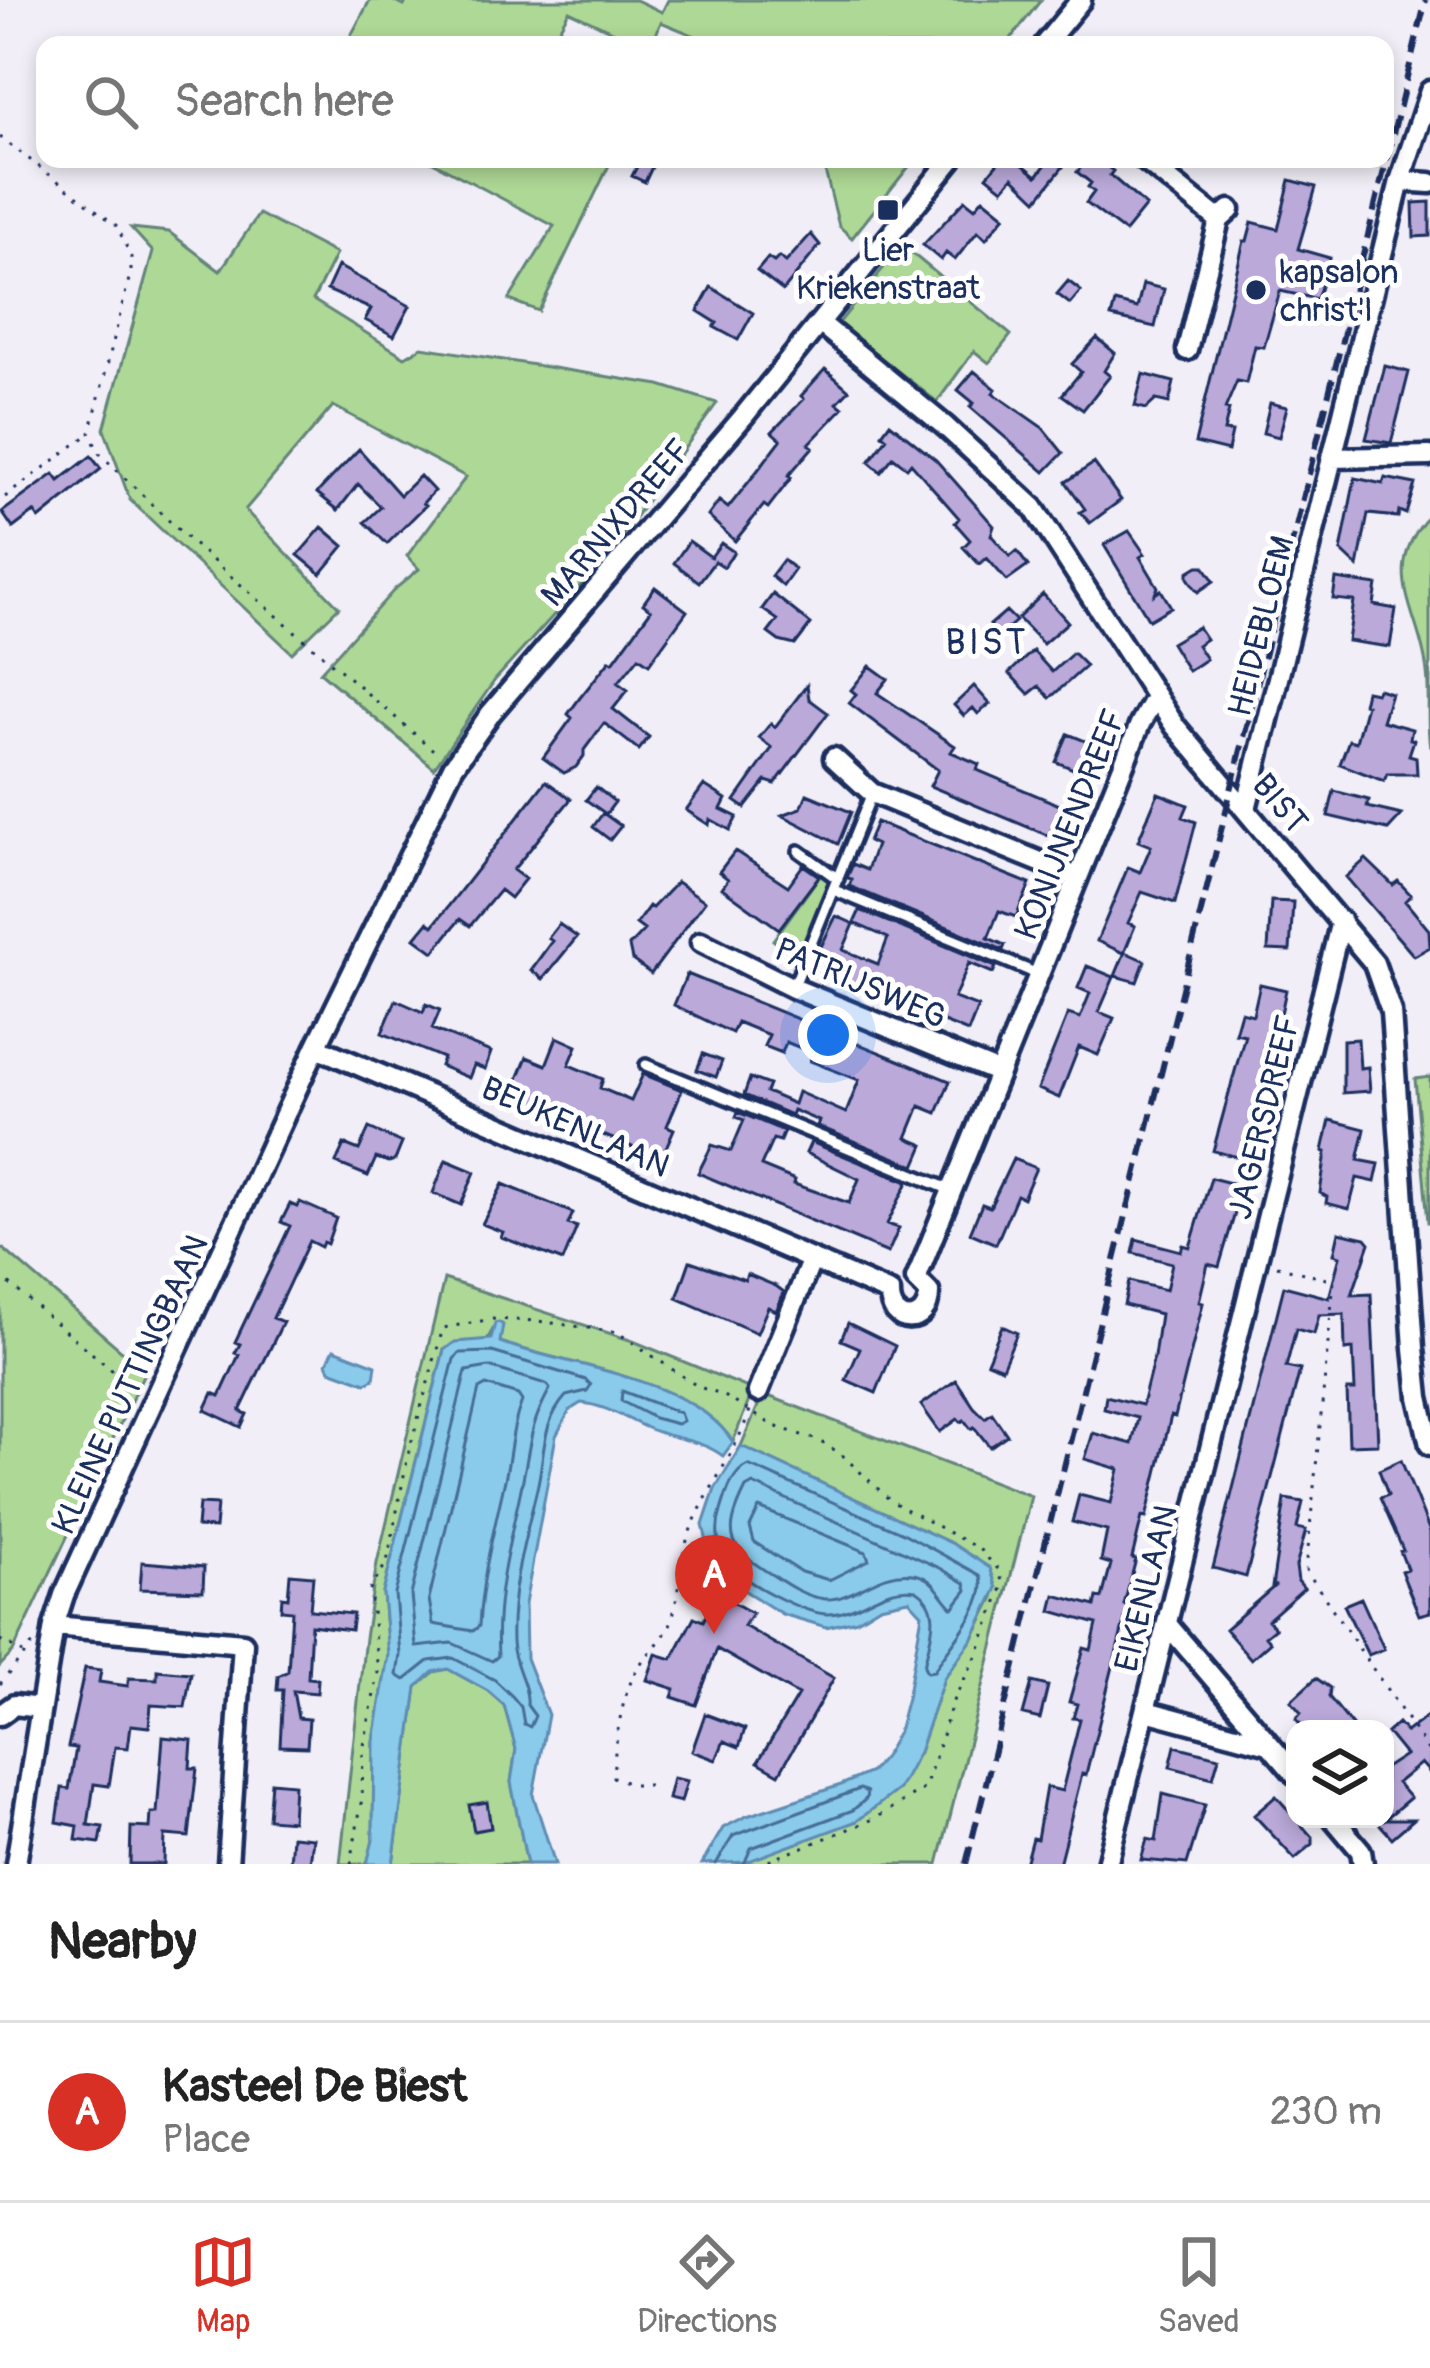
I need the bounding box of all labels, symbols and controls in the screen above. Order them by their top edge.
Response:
search box [36,36,1394,168]
icon: search [78,69,144,135]
text: Search here [174,74,394,130]
marker: Lier Kriekenstraat [875,197,901,223]
place label: Lier Kriekenstraat [796,230,981,309]
place label: kapsalon christ'l [1280,252,1399,331]
marker: kapsalon christ'l [1243,277,1269,303]
street label: MARNIXDREEF [532,431,700,615]
street label: HEIDEBLOEM [1219,532,1304,721]
district label: BIST [945,620,1029,665]
street label: KONIJNENDREEF [1006,703,1135,946]
street label: BIST [1243,766,1317,842]
street label: PATRIJSWEG [768,929,952,1038]
your location [798,1005,858,1065]
street label: JAGERSDREEF [1219,1011,1310,1224]
street label: BEUKENLAAN [475,1068,676,1187]
street label: KLEINE PUTTINGBAAN [43,1228,218,1541]
street label: EIKENLAAN [1106,1501,1187,1676]
pin: A [675,1535,753,1634]
map controls [1286,1720,1394,1828]
button: layers [1286,1720,1394,1828]
text: Nearby [48,1910,196,1974]
text: Kasteel De Biest [162,2059,467,2115]
text: A [74,2087,100,2136]
text: 230 m [1270,2087,1382,2136]
text: Place [162,2115,250,2164]
tab: Map [190,2229,256,2342]
tab: Directions [637,2229,777,2342]
tab: Saved [1158,2229,1240,2342]

